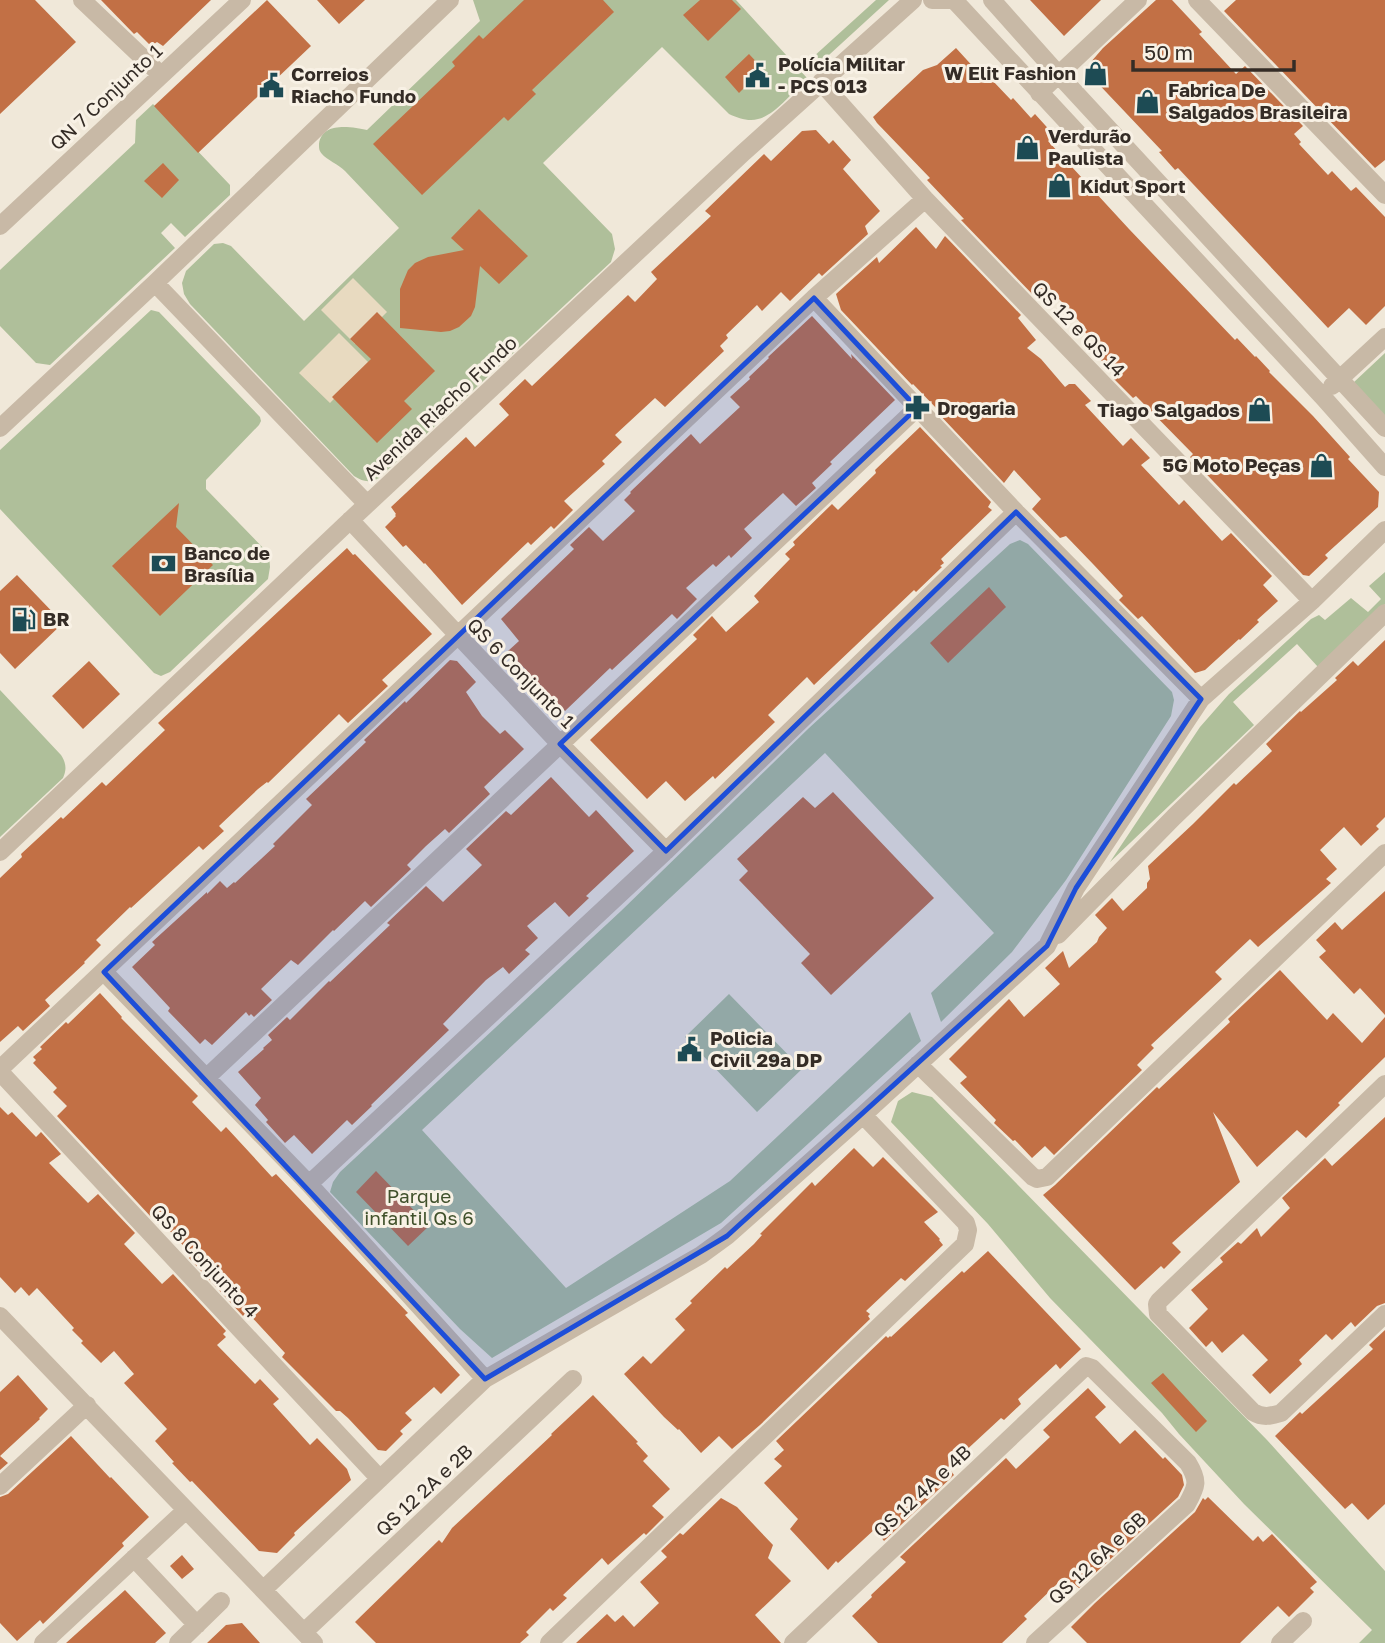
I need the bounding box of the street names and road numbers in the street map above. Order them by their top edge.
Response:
street label: QN 7 Conjunto 1 [45,39,167,155]
street label: QS 12 e QS 14 [1028,276,1131,381]
street label: Avenida Riacho Fundo [358,331,521,485]
street label: QS 6 Conjunto 1 [463,613,580,733]
street label: QS 8 Conjunto 4 [147,1199,264,1322]
street label: QS 12 2A e 2B [370,1439,477,1540]
street label: QS 12 4A e 4B [868,1440,975,1542]
street label: QS 12 6A e 6B [1043,1507,1150,1609]

